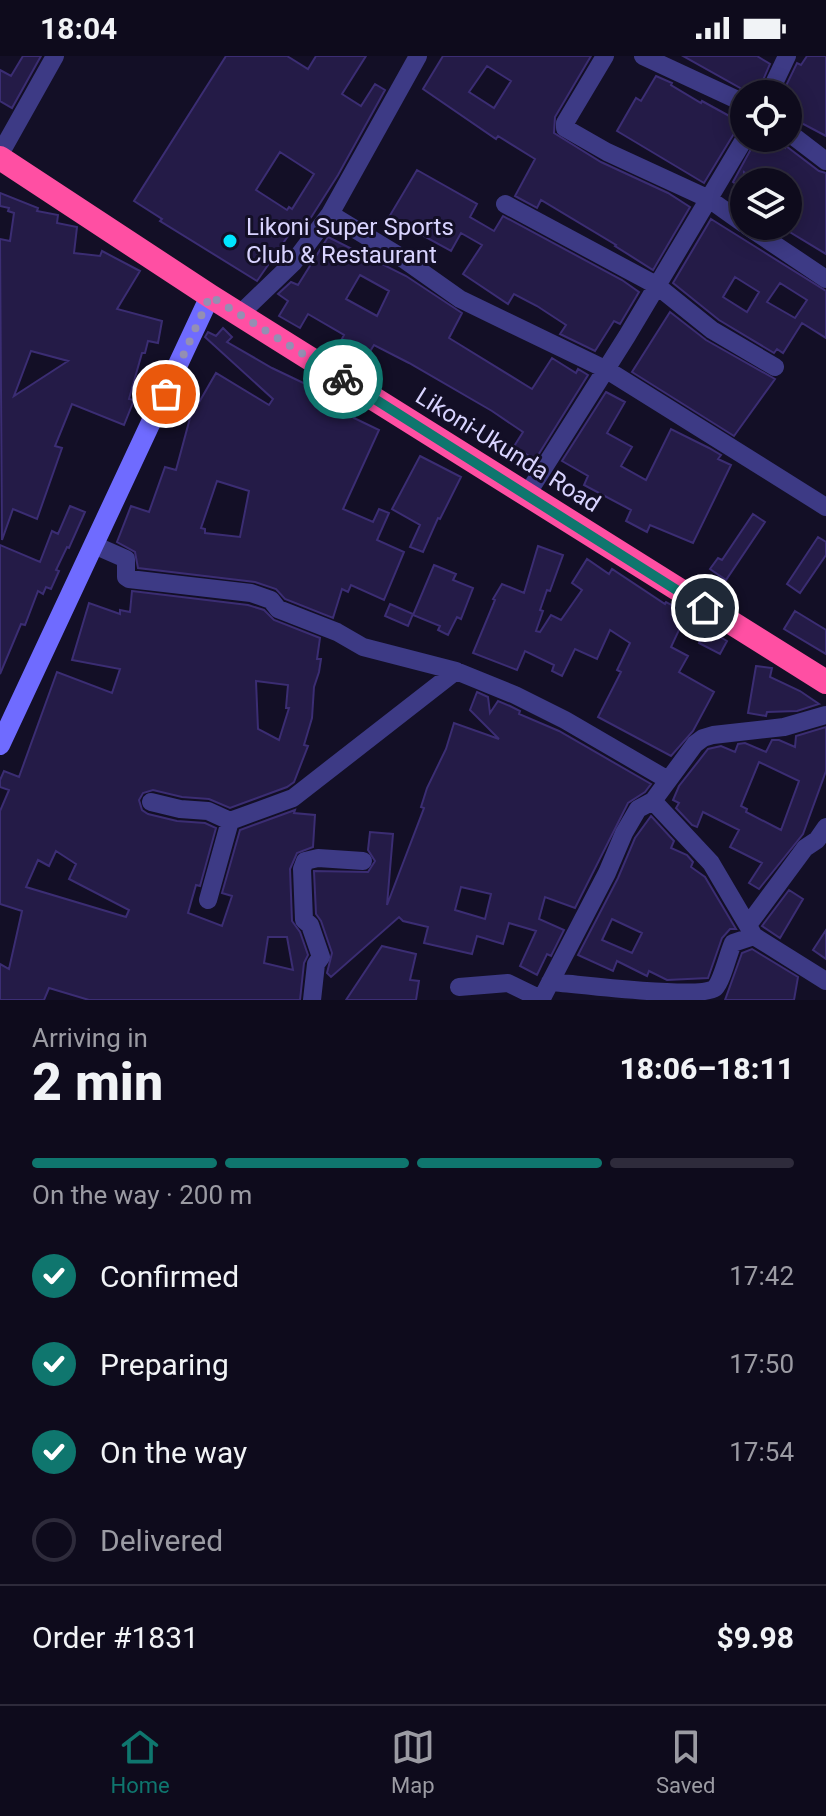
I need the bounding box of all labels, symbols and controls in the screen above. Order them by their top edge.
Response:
text: 18:04 [40,11,117,46]
map controls [730,80,802,240]
button: locate [730,80,802,152]
button: layers [730,168,802,240]
place label: Likoni Super Sports Club & Restaurant [246,213,454,269]
marker: Likoni Super Sports Club & Restaurant [221,232,239,250]
courier [303,339,383,419]
icon: bike [321,357,365,401]
pin [132,360,200,428]
icon: bag [144,372,188,416]
street label: Likoni-Ukunda Road [411,382,605,518]
pin [671,574,739,642]
icon: home [683,586,727,630]
text: Arriving in [32,1023,148,1053]
text: 18:06–18:11 [619,1051,794,1086]
text: 2 min [32,1052,163,1113]
text: On the way · 200 m [32,1180,252,1210]
icon: check [32,1254,76,1298]
text: Confirmed [100,1259,239,1294]
text: 17:42 [729,1261,794,1291]
icon: check [32,1342,76,1386]
text: Preparing [100,1347,229,1382]
text: 17:50 [729,1349,794,1379]
icon: check [32,1430,76,1474]
text: On the way [100,1435,247,1470]
text: 17:54 [729,1437,794,1467]
text: Delivered [100,1523,223,1558]
text: Order #1831 [32,1620,199,1655]
text: $9.98 [716,1620,794,1655]
tab: Home [111,1725,170,1798]
tab: Map [391,1725,435,1798]
tab: Saved [656,1725,715,1798]

